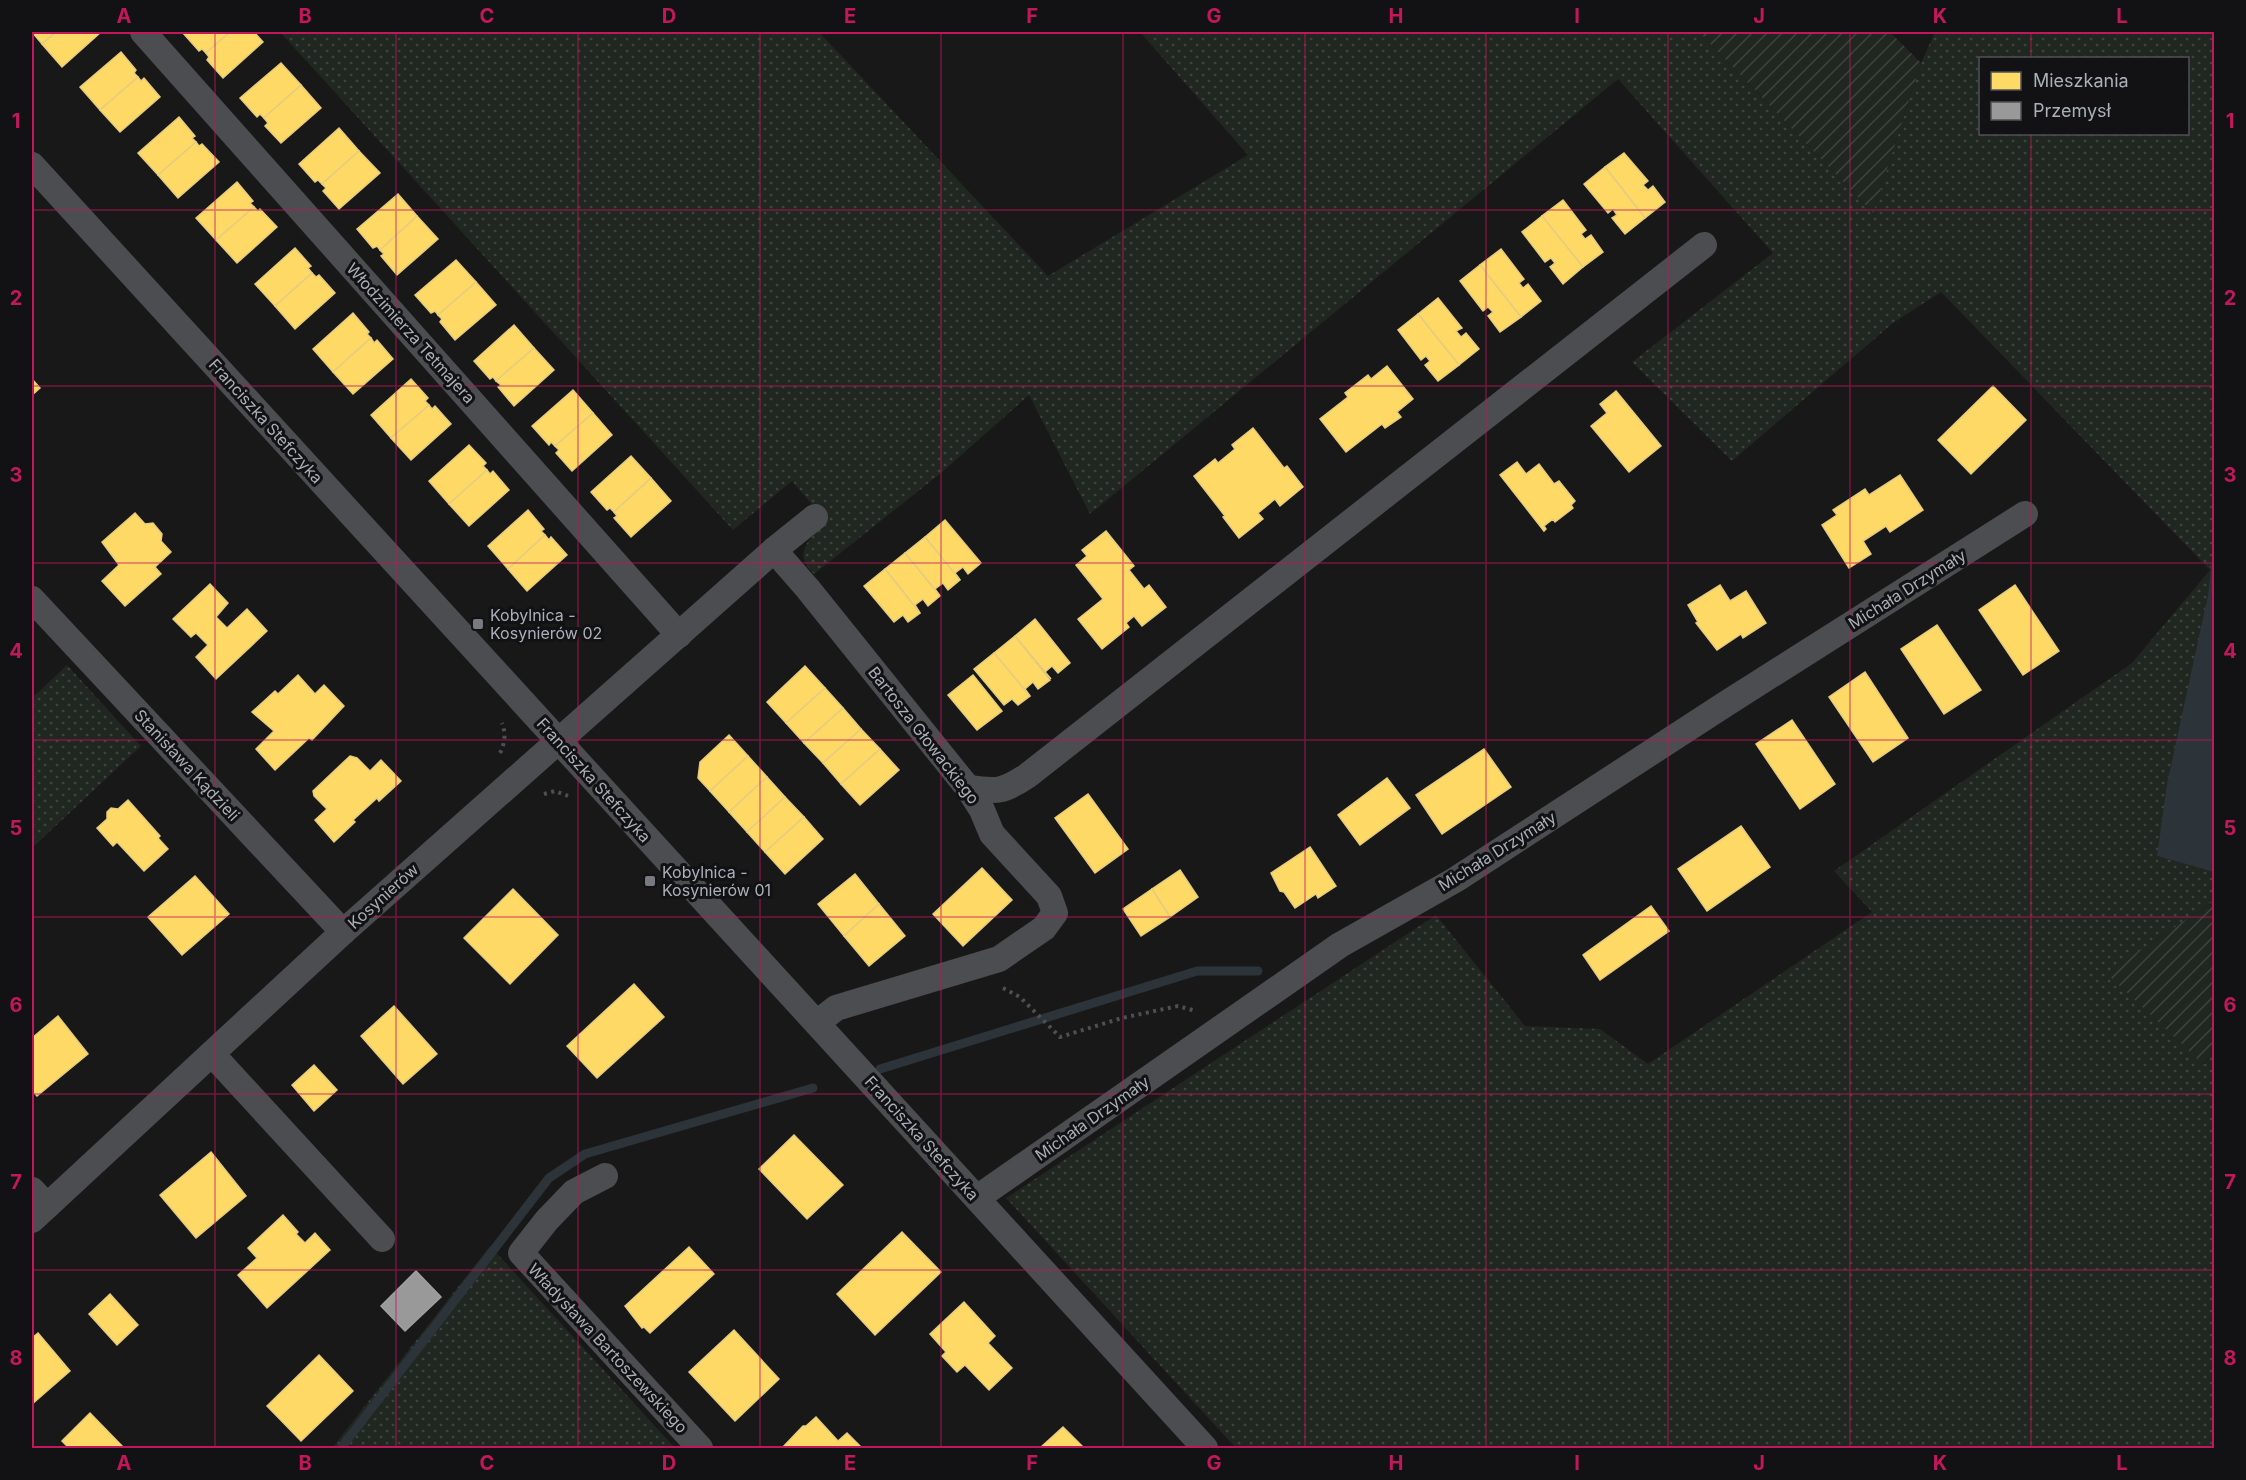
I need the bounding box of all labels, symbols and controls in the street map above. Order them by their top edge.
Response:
text: A [117,4,132,28]
text: B [298,4,312,28]
text: C [480,4,494,28]
text: D [662,4,676,28]
text: E [844,4,856,28]
text: F [1026,4,1038,28]
text: G [1206,4,1222,28]
text: H [1389,4,1403,28]
text: I [1574,4,1580,28]
text: J [1753,4,1765,28]
text: K [1933,4,1947,28]
text: L [2116,4,2128,28]
legend [1979,57,2189,135]
text: Mieszkania [2033,70,2129,91]
text: Przemysł [2033,100,2112,121]
text: 1 [12,109,20,133]
text: 1 [2226,109,2234,133]
street label: Włodzimierza Tetmajera [343,259,479,407]
text: 2 [10,286,22,310]
text: 2 [2224,286,2236,310]
street label: Franciszka Stefczyka [205,355,327,487]
text: 3 [10,463,22,487]
text: 3 [2224,463,2236,487]
street label: Michała Drzymały [1845,545,1969,633]
place label: Kobylnica - Kosynierów 02 [490,605,602,643]
marker: Kobylnica - Kosynierów 02 [471,617,485,631]
text: 4 [9,639,23,663]
text: 4 [2223,639,2237,663]
street label: Bartosza Głowackiego [864,662,984,808]
street label: Stanisława Kądzieli [130,705,244,825]
street label: Franciszka Stefczyka [533,714,655,846]
street label: Michała Drzymały [1435,807,1559,895]
text: 5 [10,816,22,840]
text: 5 [2224,816,2236,840]
street label: Kosynierów [344,859,422,933]
place label: Kobylnica - Kosynierów 01 [662,862,771,900]
marker: Kobylnica - Kosynierów 01 [643,874,657,888]
text: 6 [10,993,23,1017]
text: 6 [2224,993,2237,1017]
street label: Michała Drzymały [1031,1071,1153,1165]
street label: Franciszka Stefczyka [861,1072,983,1204]
text: 7 [10,1170,22,1194]
text: 7 [2224,1170,2236,1194]
street label: Władysława Bartoszewskiego [524,1259,692,1437]
text: 8 [9,1346,23,1370]
text: 8 [2223,1346,2237,1370]
text: A [117,1451,132,1475]
text: B [298,1451,312,1475]
text: C [480,1451,494,1475]
text: D [662,1451,676,1475]
text: E [844,1451,856,1475]
text: F [1026,1451,1038,1475]
text: G [1206,1451,1222,1475]
text: H [1389,1451,1403,1475]
text: I [1574,1451,1580,1475]
text: J [1753,1451,1765,1475]
text: K [1933,1451,1947,1475]
text: L [2116,1451,2128,1475]

